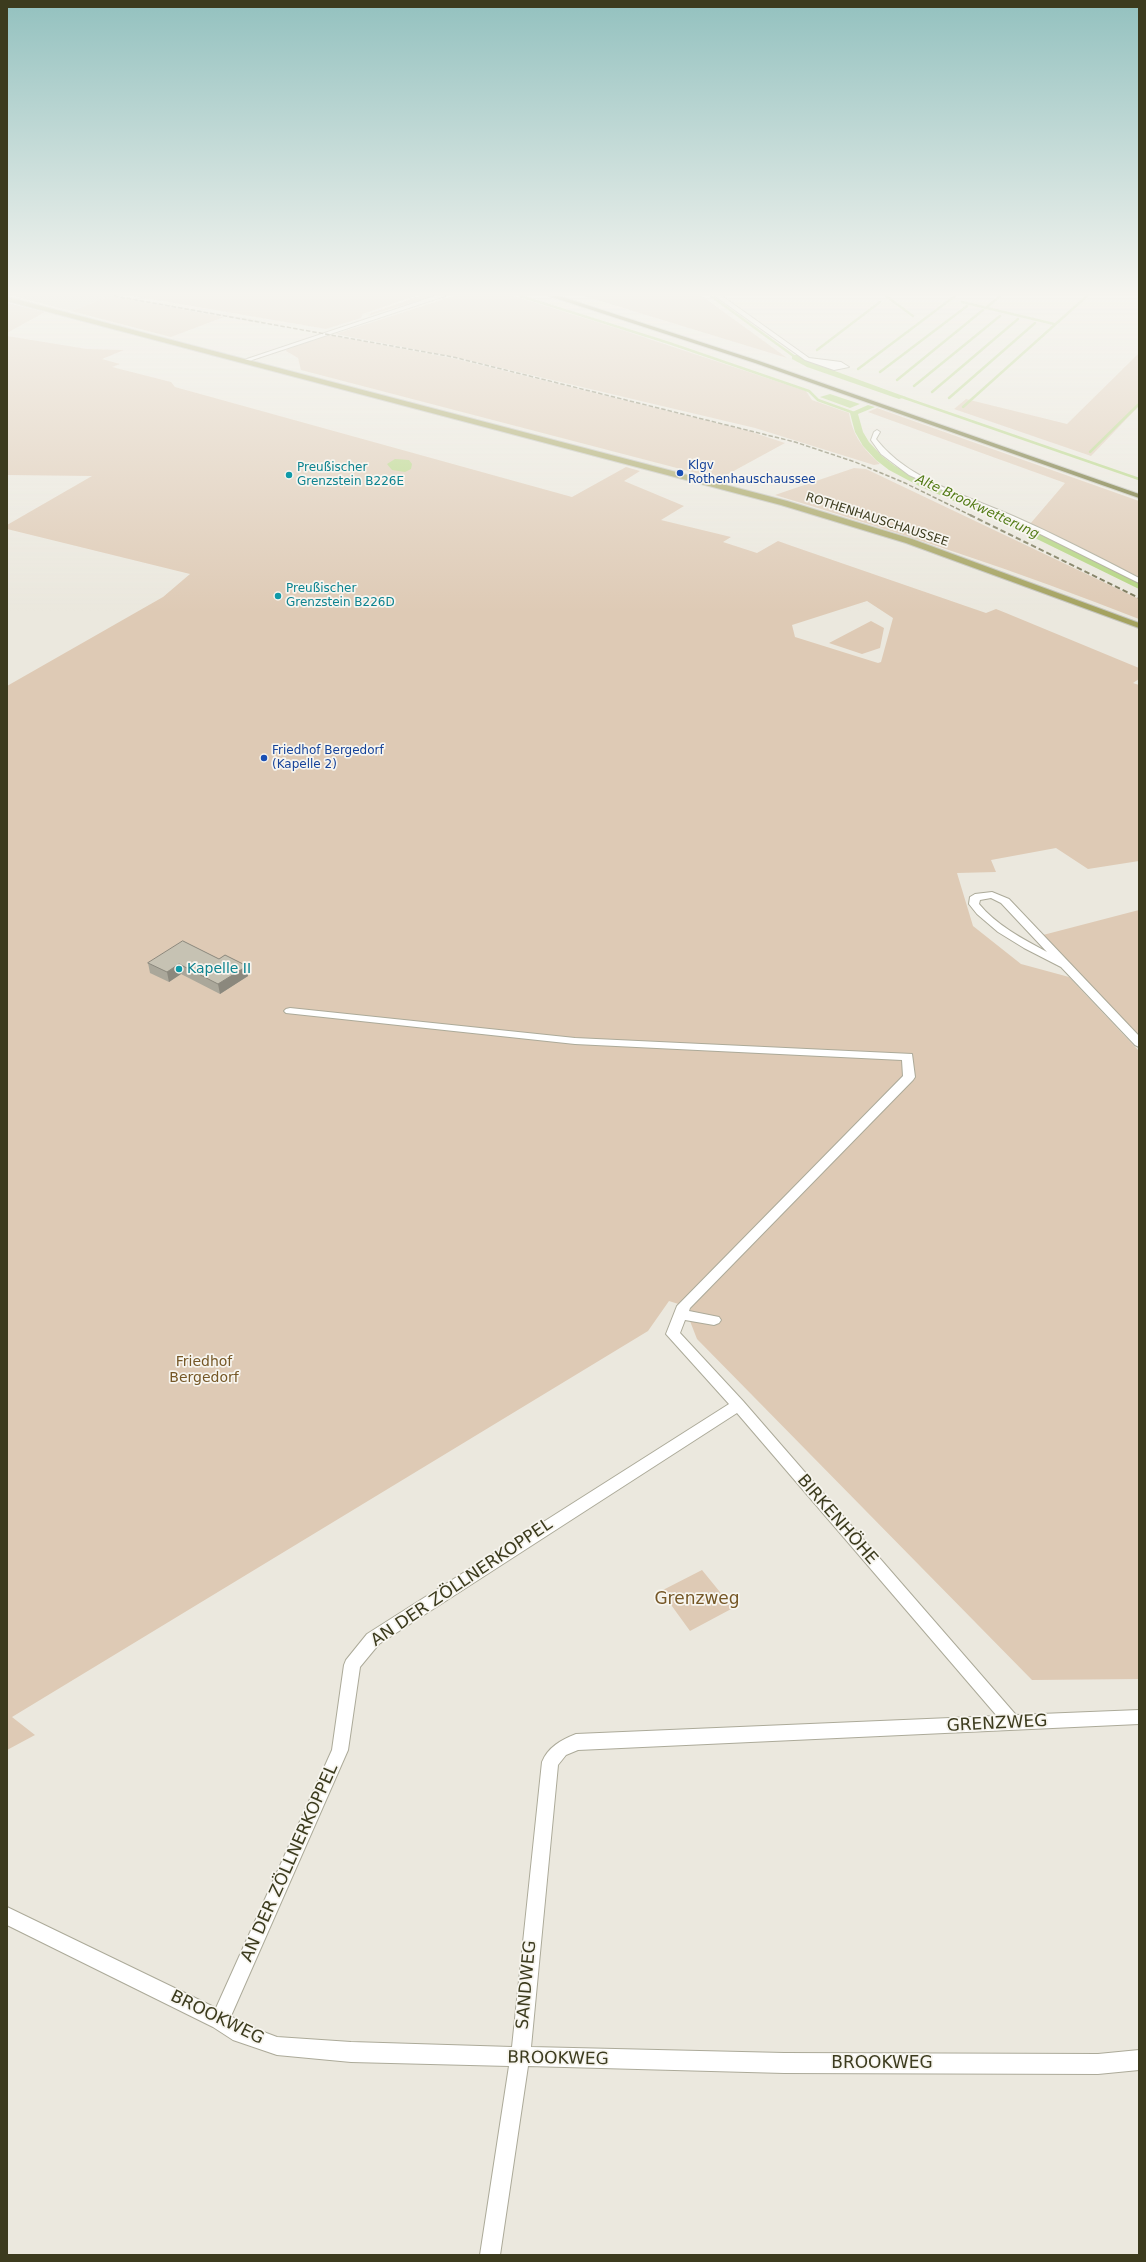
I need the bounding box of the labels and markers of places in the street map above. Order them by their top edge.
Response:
place label: Klgv Rothenhauschaussee [688,459,816,487]
place label: Preußischer Grenzstein B226E [297,461,404,489]
marker: Klgv Rothenhauschaussee [675,468,685,478]
marker: Preußischer Grenzstein B226E [284,470,294,480]
place label: Preußischer Grenzstein B226D [286,582,395,610]
marker: Preußischer Grenzstein B226D [273,591,283,601]
place label: Friedhof Bergedorf (Kapelle 2) [272,744,384,772]
marker: Friedhof Bergedorf (Kapelle 2) [259,753,269,763]
place label: Kapelle II [187,961,251,977]
marker: Kapelle II [174,964,184,974]

